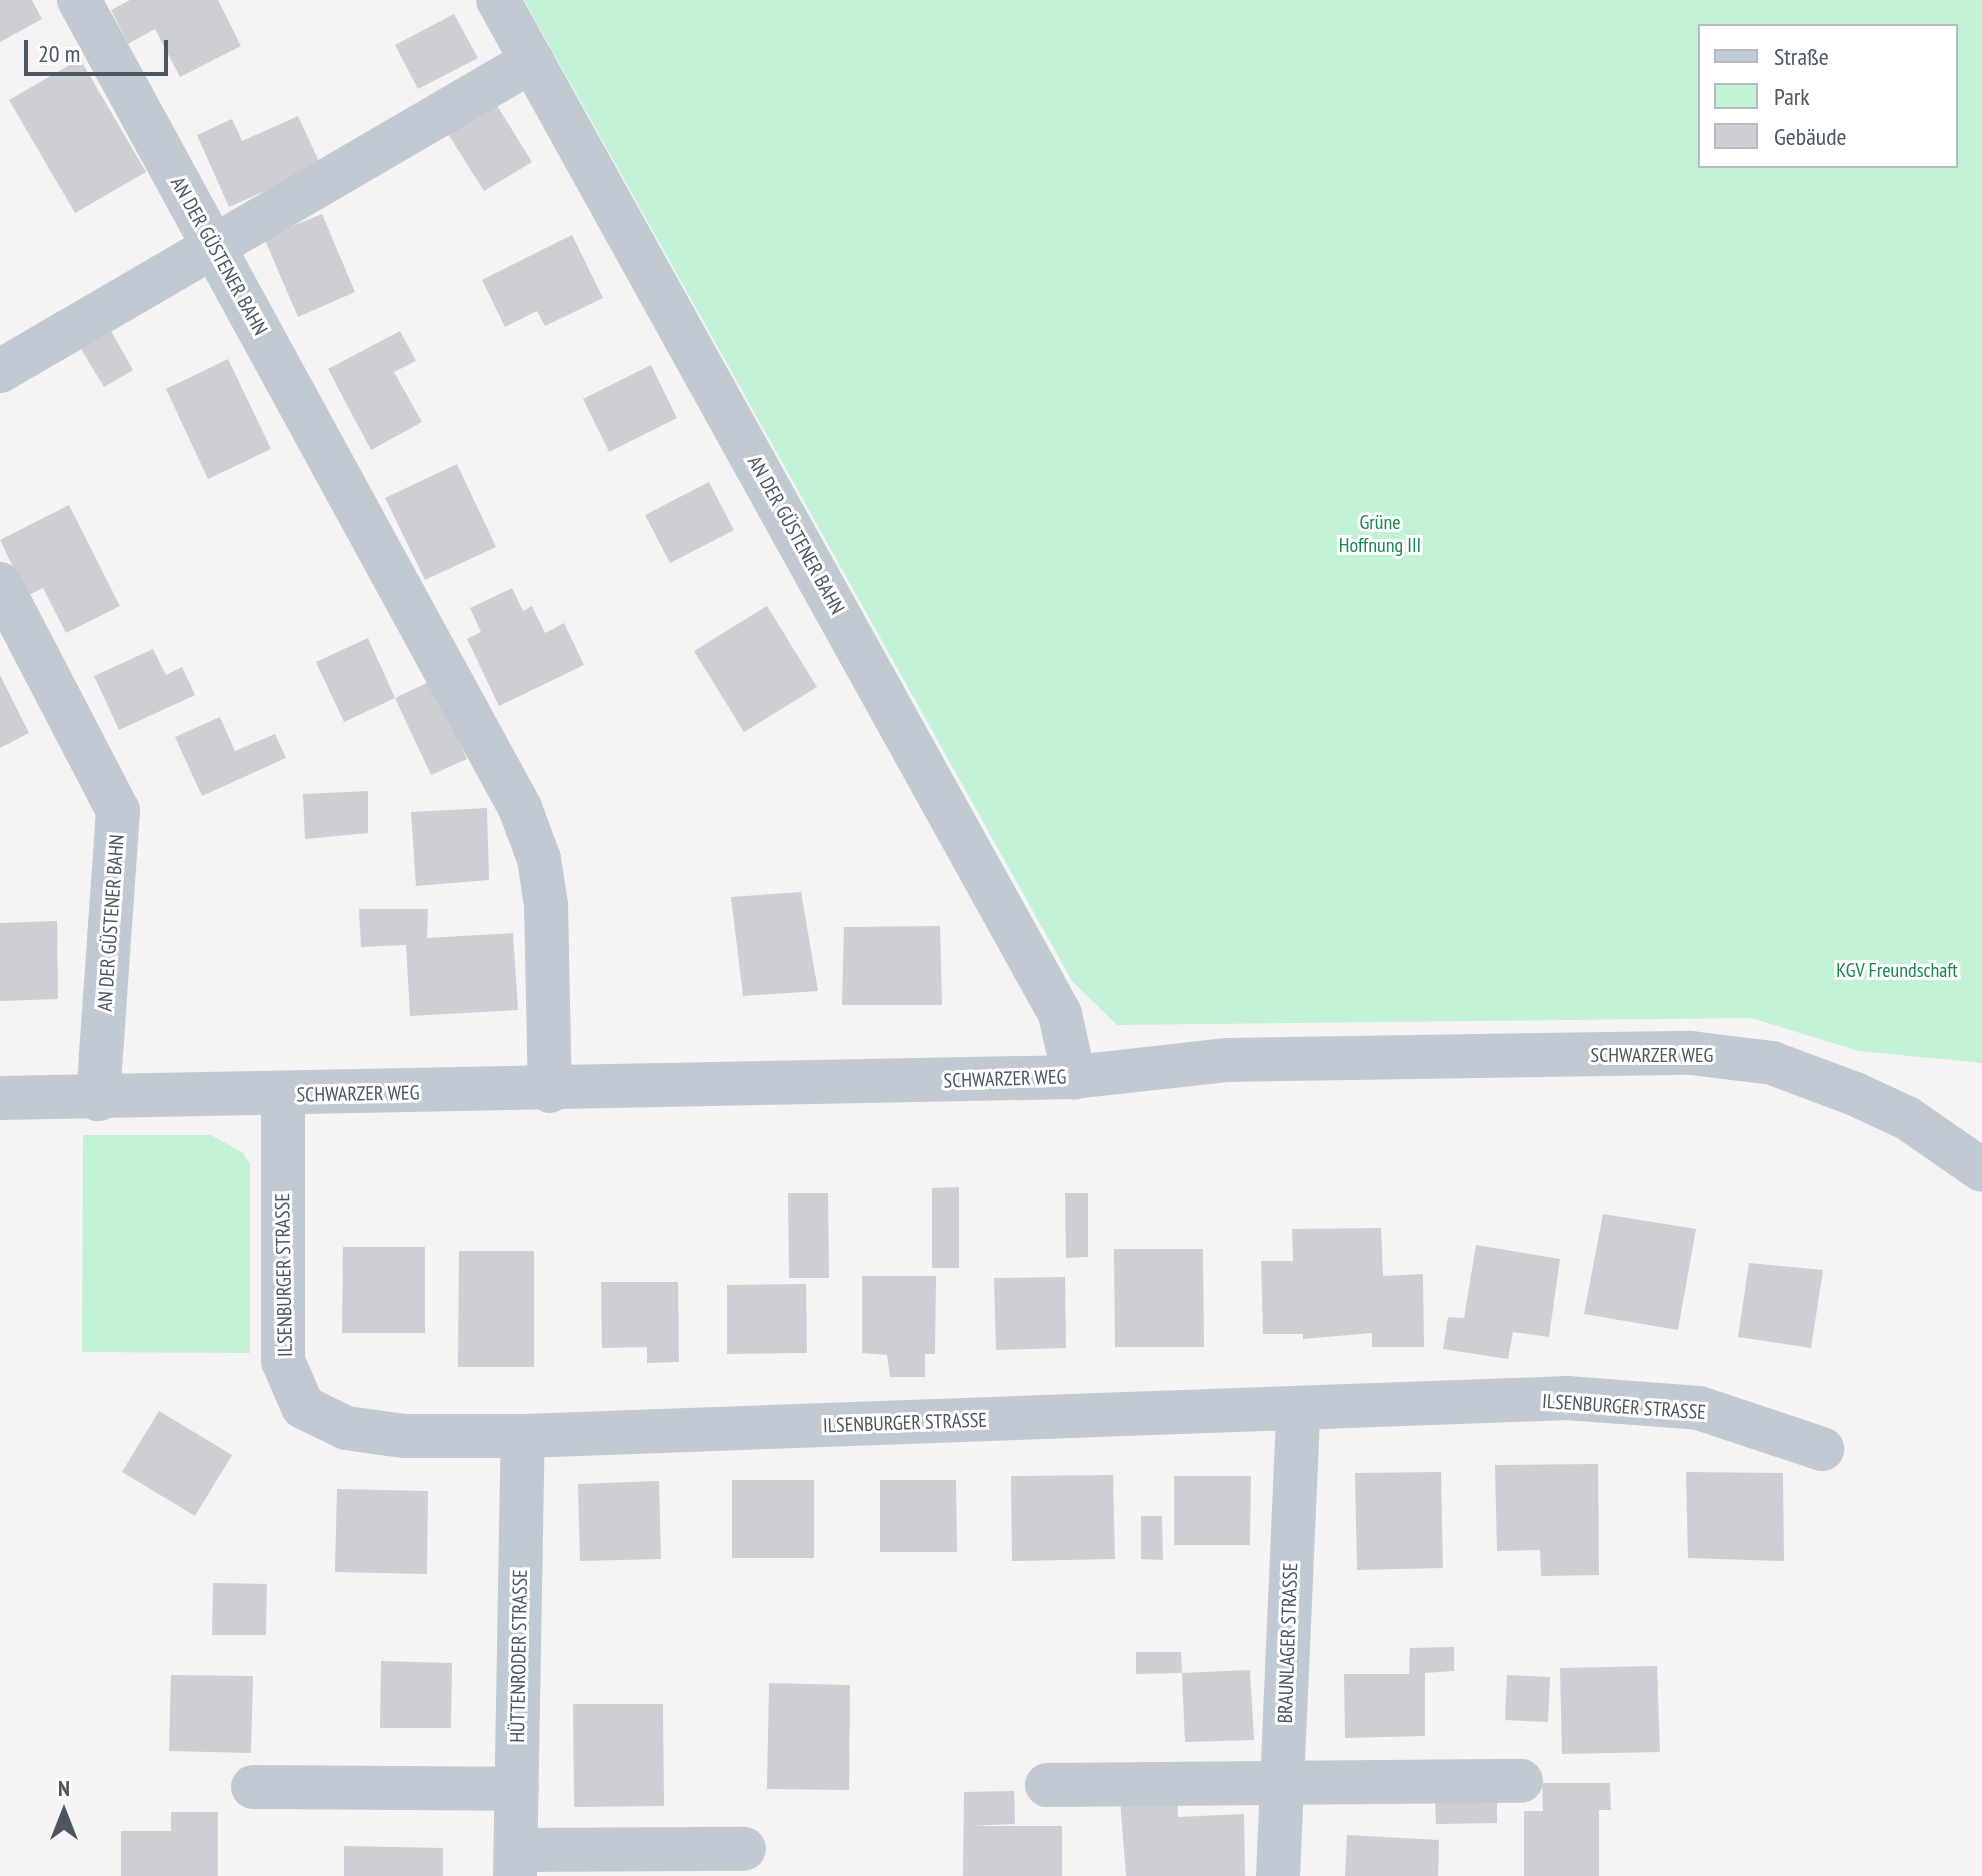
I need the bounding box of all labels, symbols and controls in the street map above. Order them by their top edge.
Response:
scale bar [28,24,172,74]
legend [1698,24,1958,168]
text: 20 m [38,38,80,69]
text: Straße [1774,41,1829,72]
text: Park [1774,81,1810,112]
text: Gebäude [1774,121,1846,152]
street label: AN DER GÜSTENER BAHN [166,173,272,339]
street label: AN DER GÜSTENER BAHN [743,452,849,618]
park label: Grüne Hoffnung III [1339,511,1421,558]
street label: AN DER GÜSTENER BAHN [93,834,129,1012]
park label: KGV Freundschaft [1836,958,1958,982]
street label: SCHWARZER WEG [1590,1043,1714,1067]
street label: SCHWARZER WEG [943,1065,1067,1093]
street label: SCHWARZER WEG [296,1081,420,1107]
street label: ILSENBURGER STRASSE [271,1193,297,1357]
street label: ILSENBURGER STRASSE [1541,1389,1707,1425]
street label: ILSENBURGER STRASSE [823,1408,987,1438]
street label: BRAUNLAGER STRASSE [1273,1562,1303,1724]
street label: HÜTTENRODER STRASSE [505,1569,533,1743]
north arrow [24,1772,104,1852]
text: N [58,1774,70,1802]

